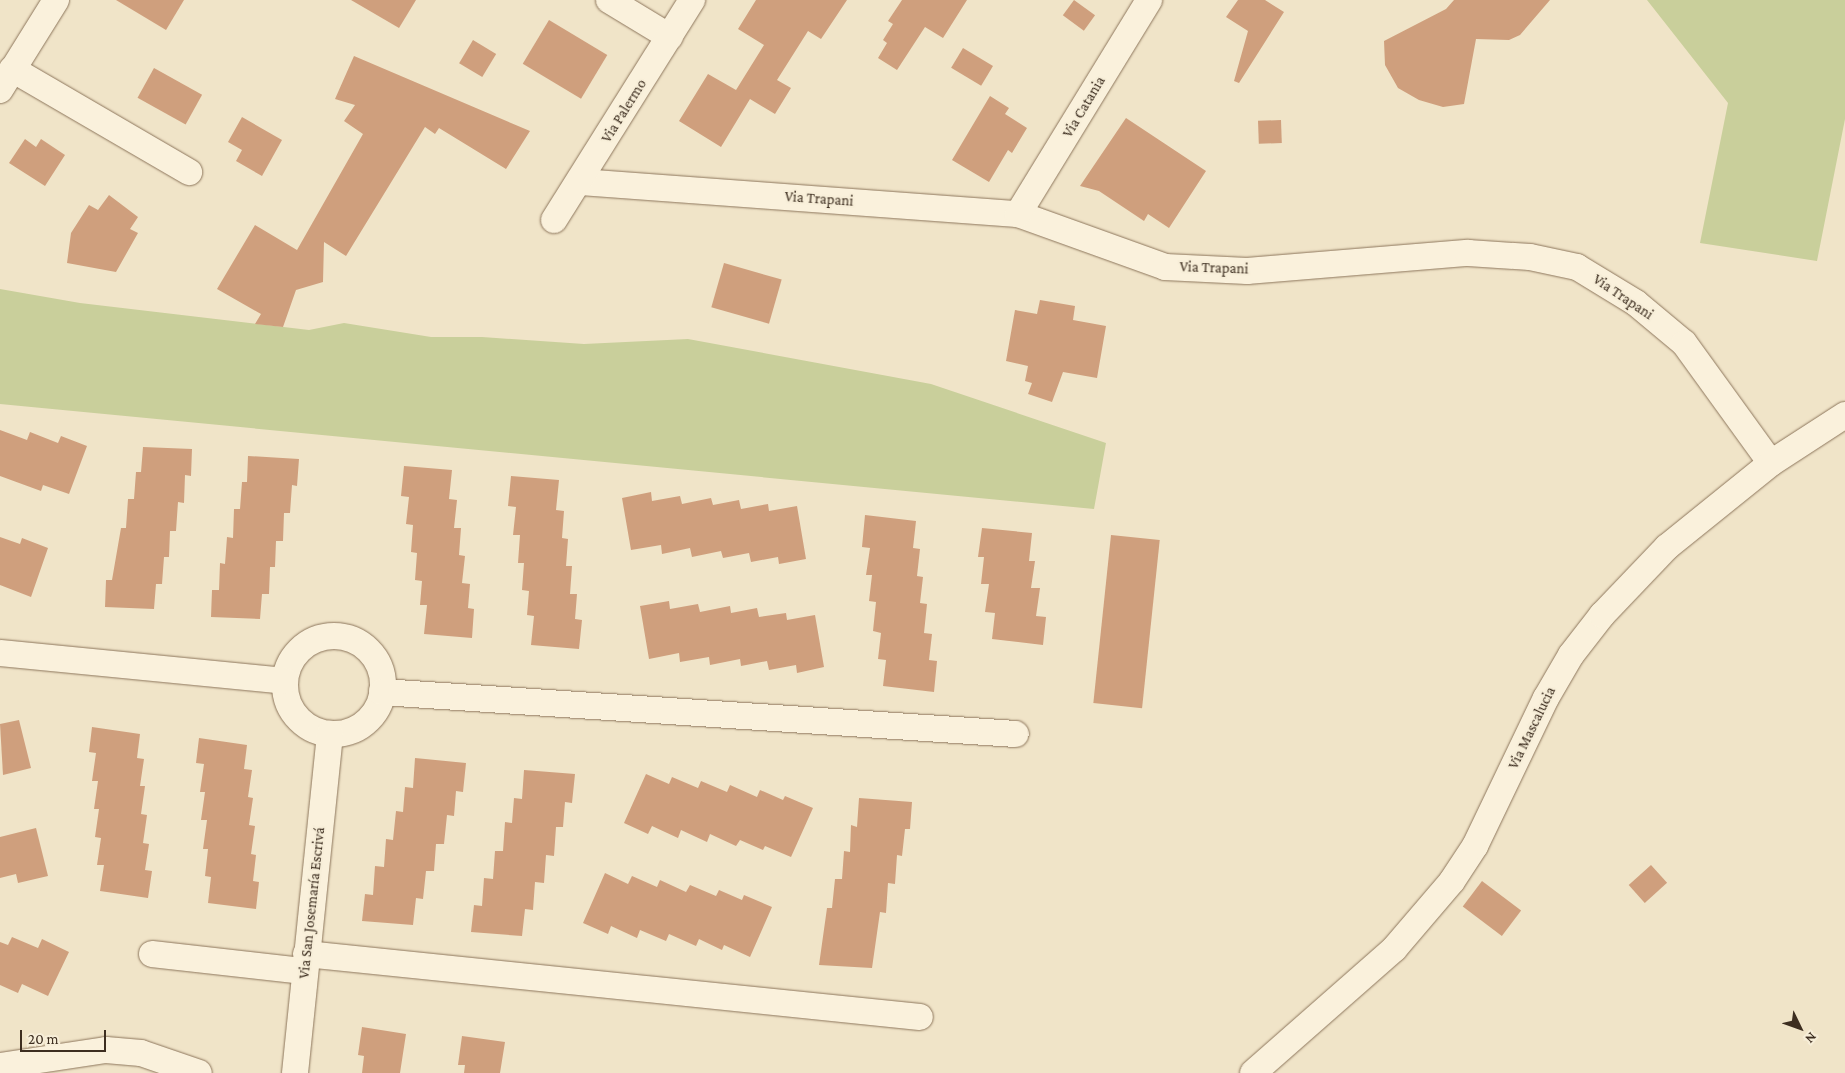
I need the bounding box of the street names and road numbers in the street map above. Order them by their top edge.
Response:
street label: Via Catania [1059,73,1109,141]
street label: Via Palermo [597,76,651,146]
street label: Via Trapani [784,188,854,210]
street label: Via Trapani [1179,258,1249,278]
street label: Via Trapani [1589,270,1657,324]
street label: Via Mascalucia [1504,684,1560,772]
street label: Via San Josemaría Escrivá [295,826,329,980]

